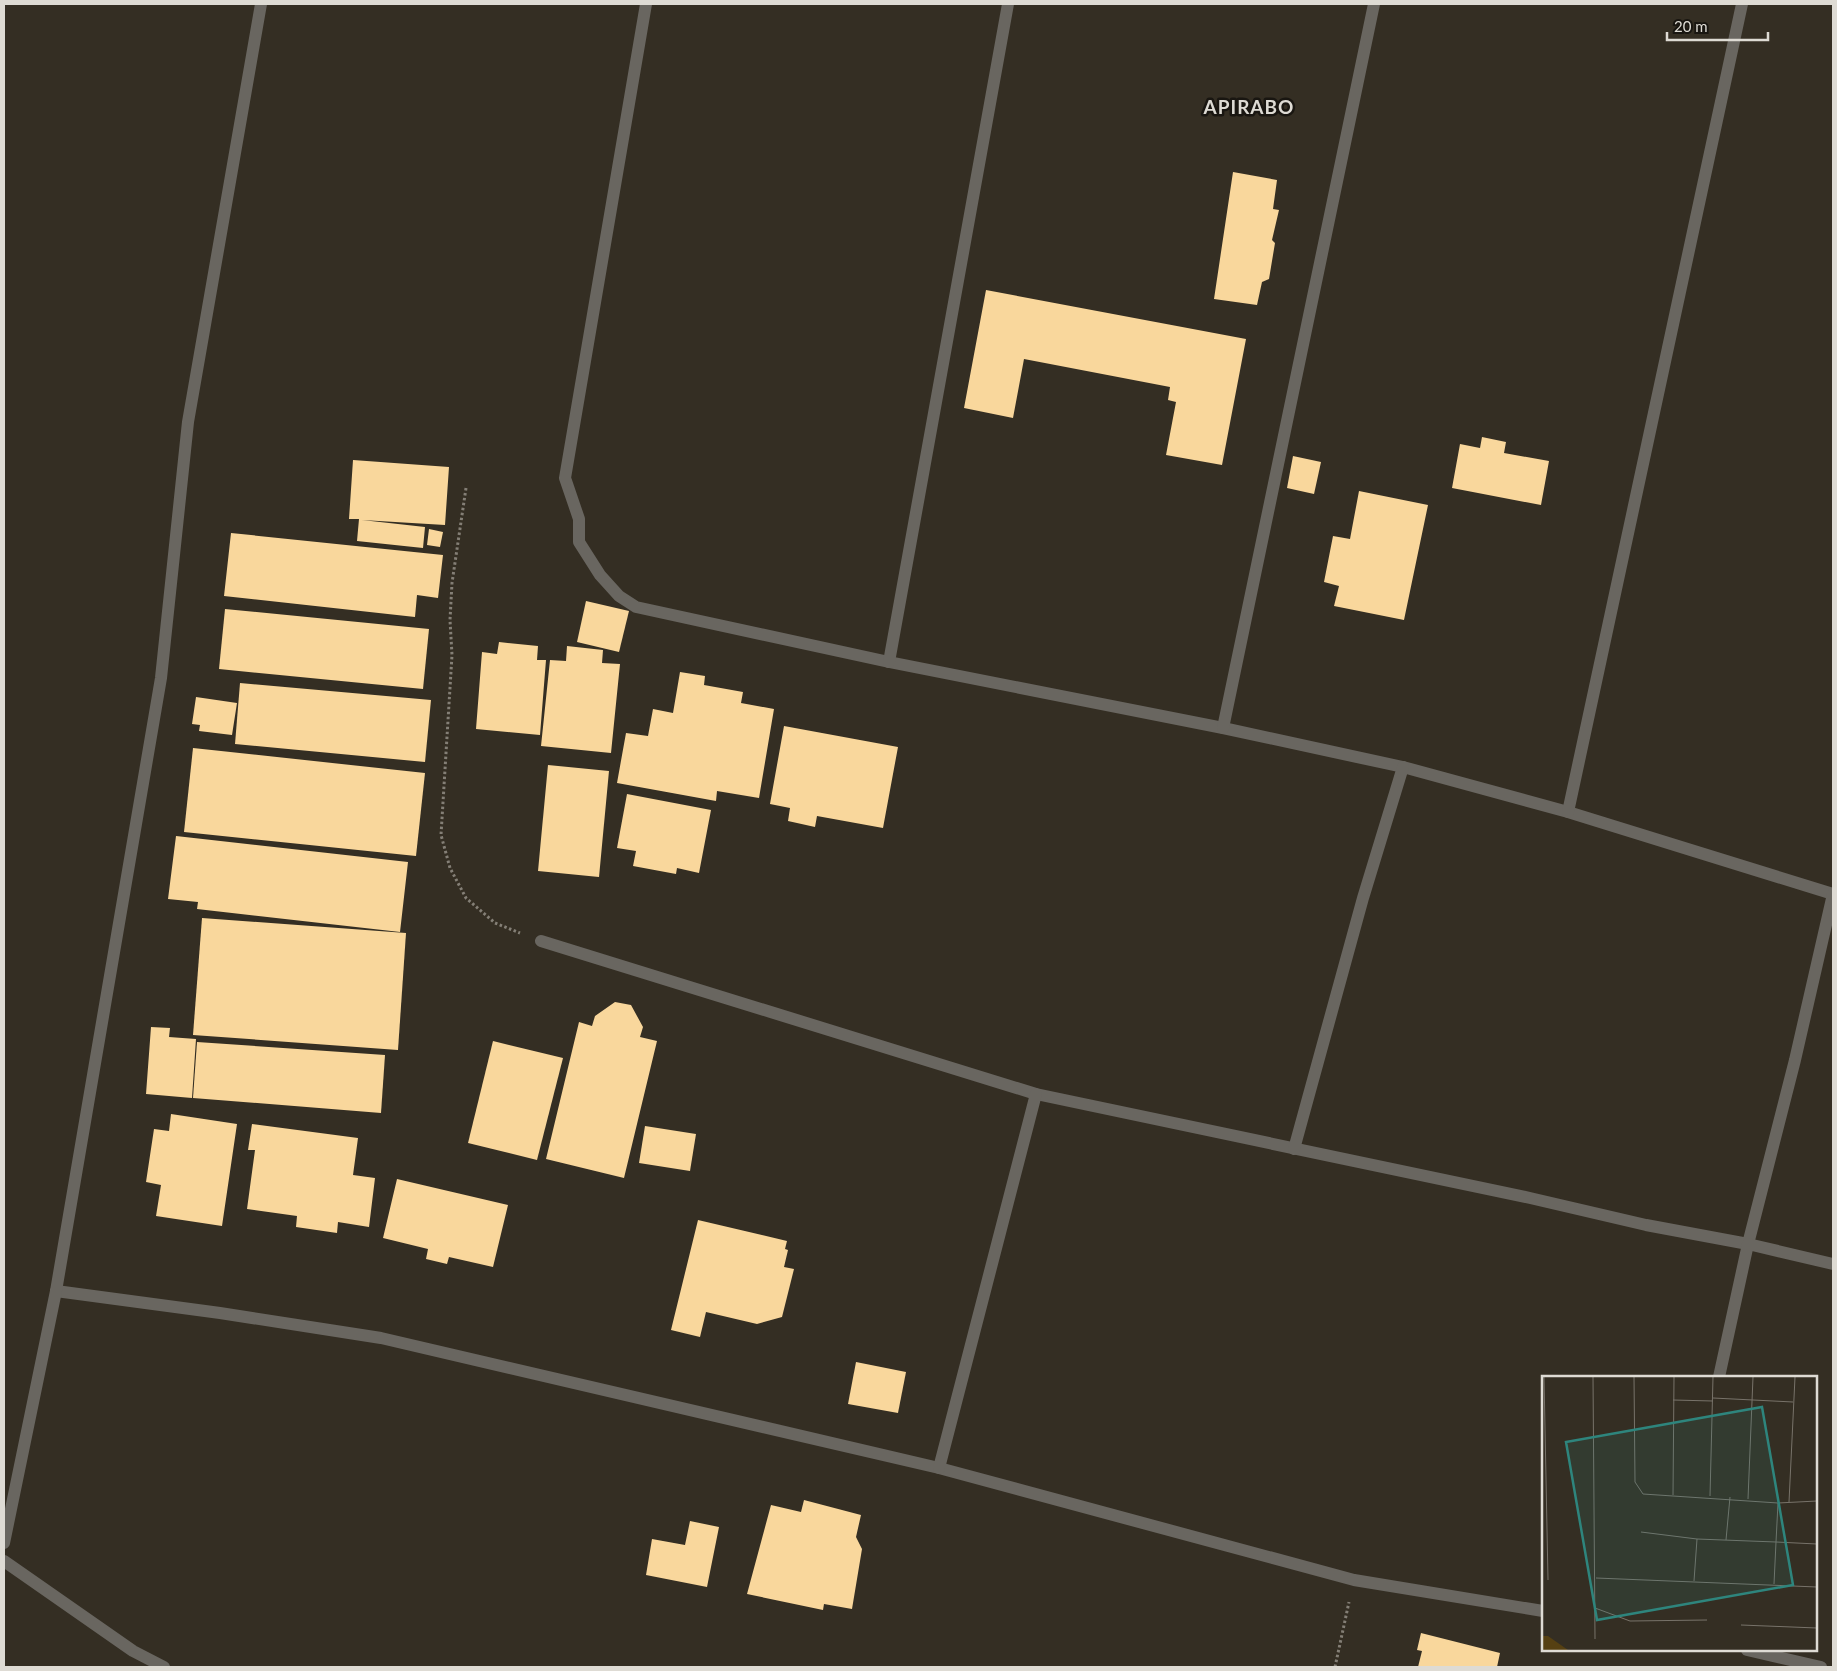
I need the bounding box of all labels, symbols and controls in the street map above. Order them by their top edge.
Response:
scale bar [1667,10,1768,42]
text: 20 m [1674,17,1708,35]
district label: APIRABO [1203,95,1294,118]
inset map [1542,1376,1817,1651]

